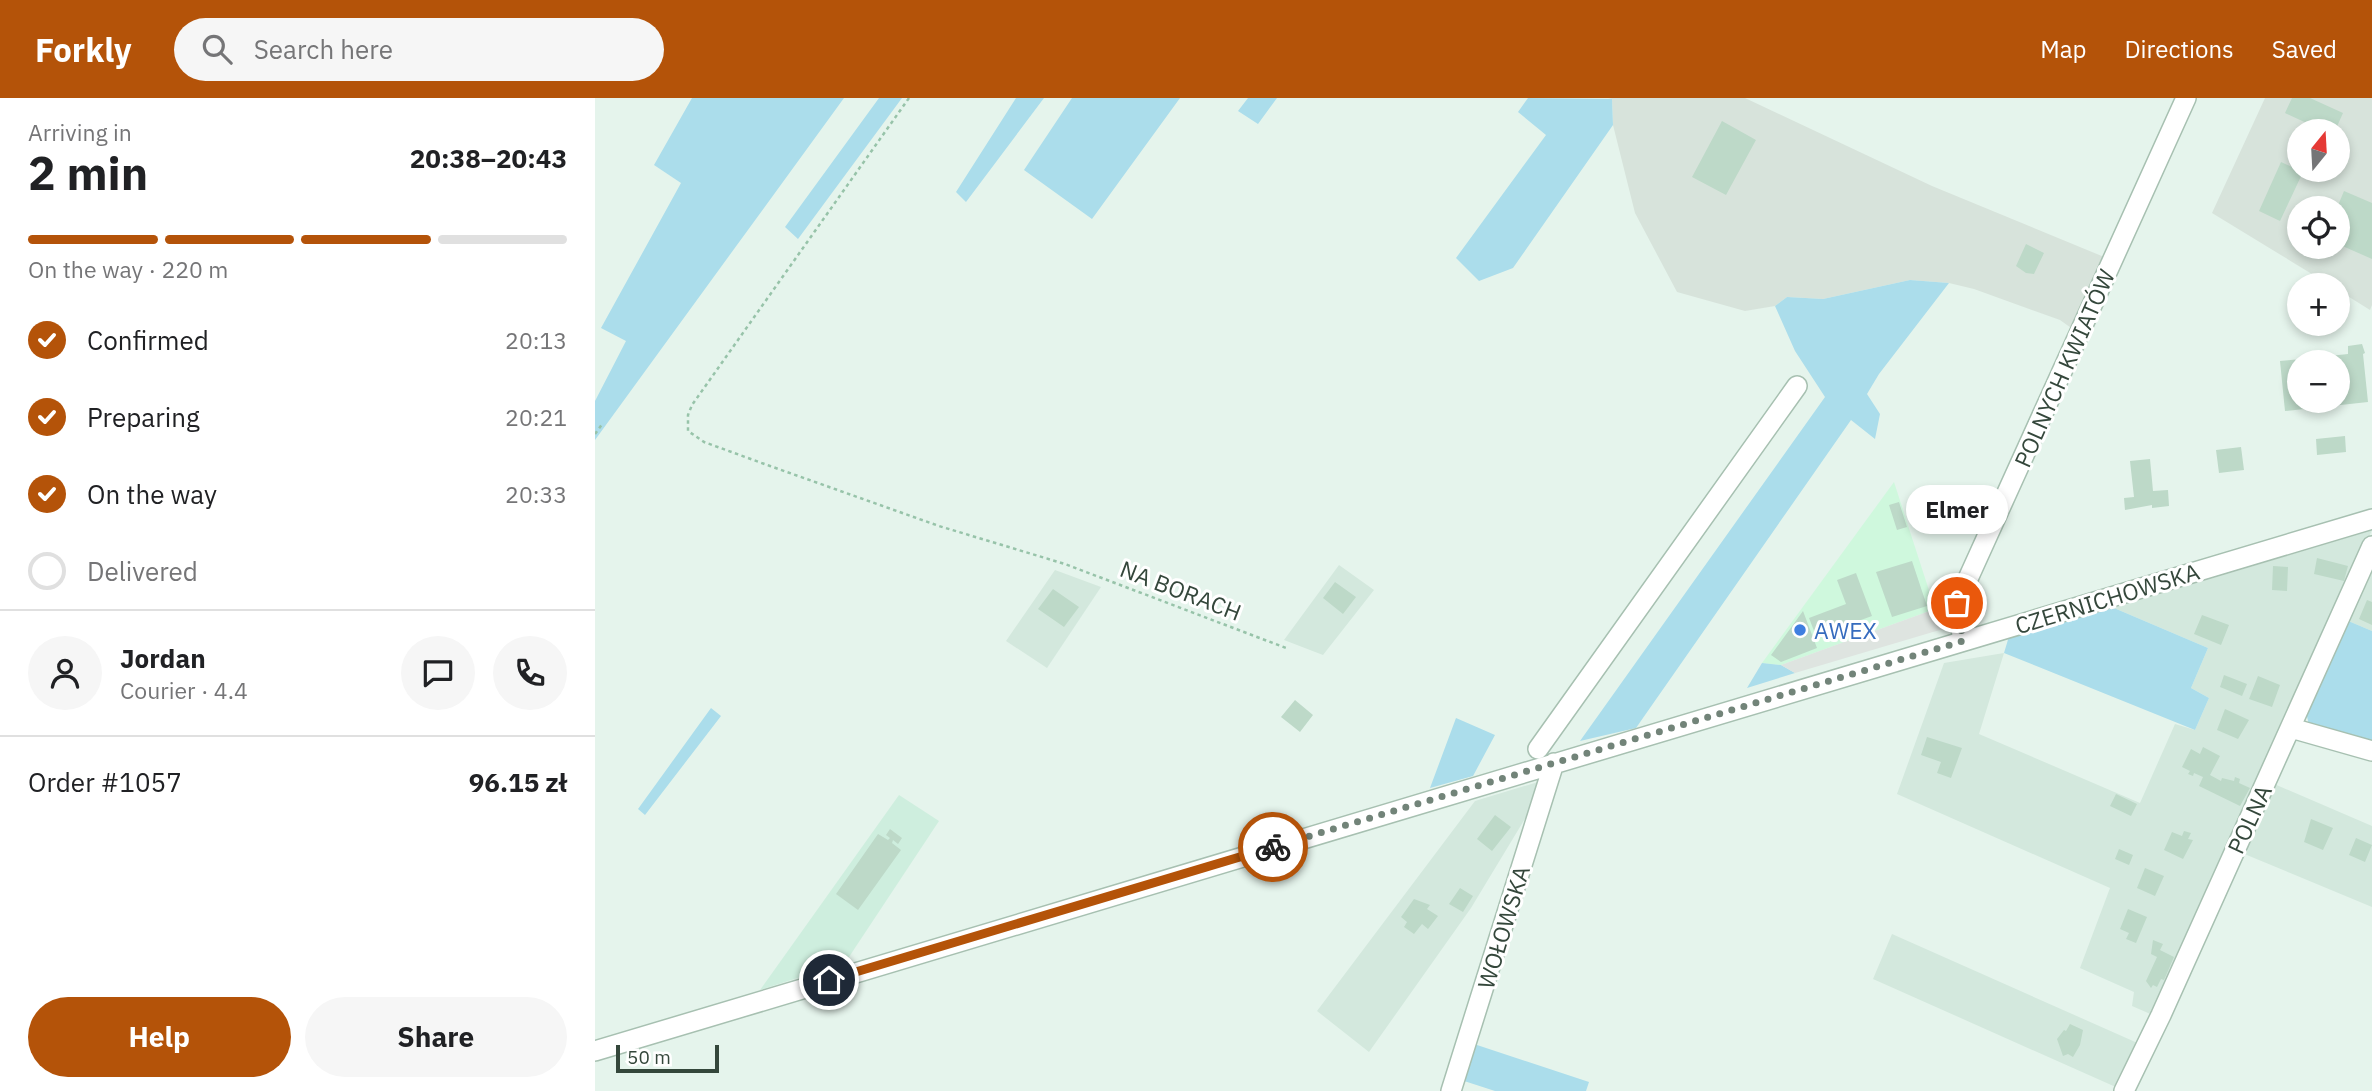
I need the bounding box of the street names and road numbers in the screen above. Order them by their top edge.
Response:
street label: POLNYCH KWIATÓW [2007,264,2121,472]
street label: NA BORACH [1116,553,1246,627]
street label: CZERNICHOWSKA [2011,556,2203,640]
street label: POLNA [2220,779,2278,858]
street label: WOŁOWSKA [1470,862,1536,992]

